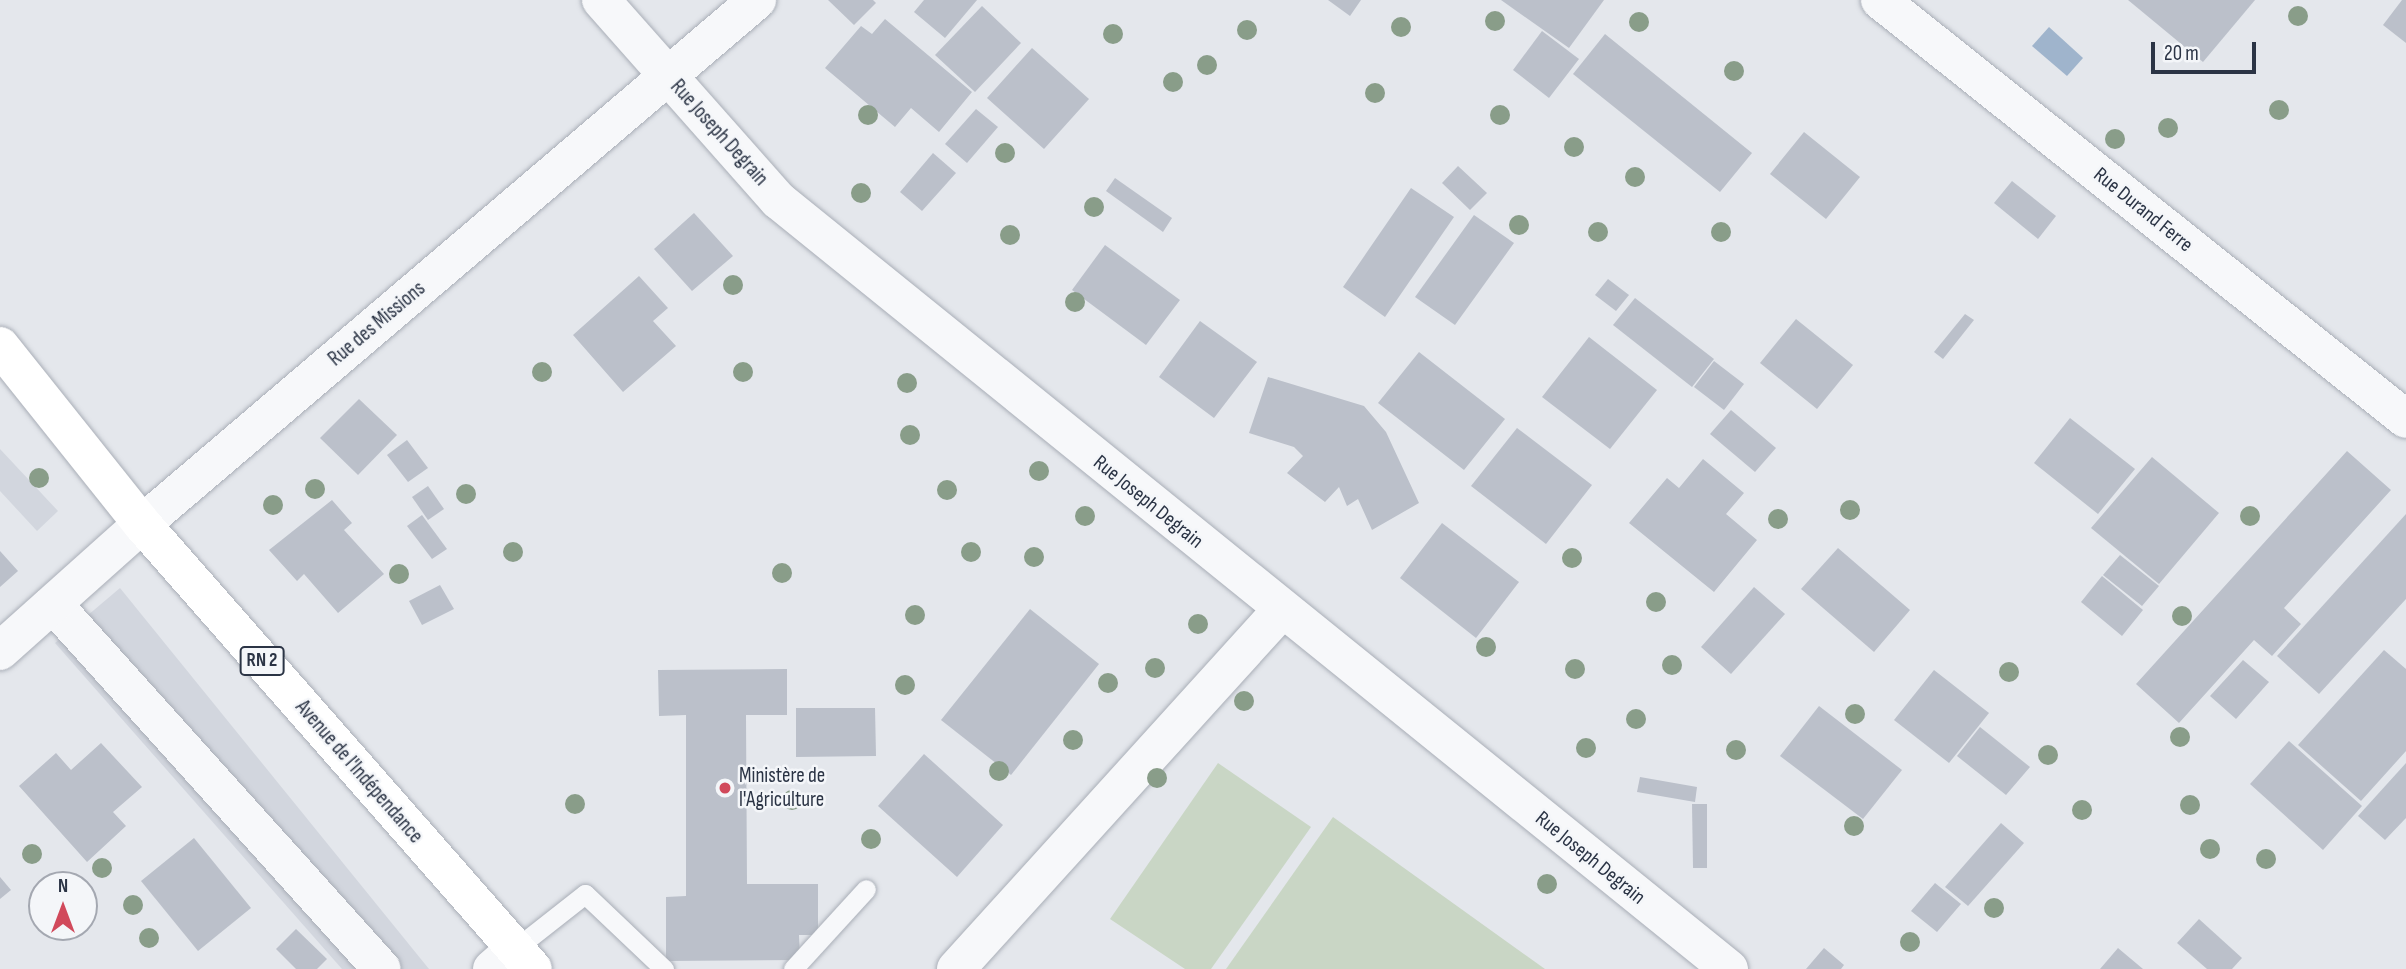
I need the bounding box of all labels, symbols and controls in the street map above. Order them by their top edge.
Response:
scale bar [2154,28,2259,72]
text: 20 m [2164,41,2199,66]
street label: Rue Joseph Degrain [665,75,773,191]
street label: Rue Durand Ferre [2088,162,2198,258]
street label: Rue des Missions [323,276,431,372]
street label: Rue Joseph Degrain [1088,450,1208,554]
road number: RN 2 [239,646,285,676]
street label: Avenue de l'Indépendance [290,695,428,849]
place label: Ministère de l'Agriculture [739,763,825,813]
marker: Ministère de l'Agriculture [717,780,733,796]
street label: Rue Joseph Degrain [1530,806,1650,910]
north arrow [28,871,98,941]
text: N [58,875,68,898]

